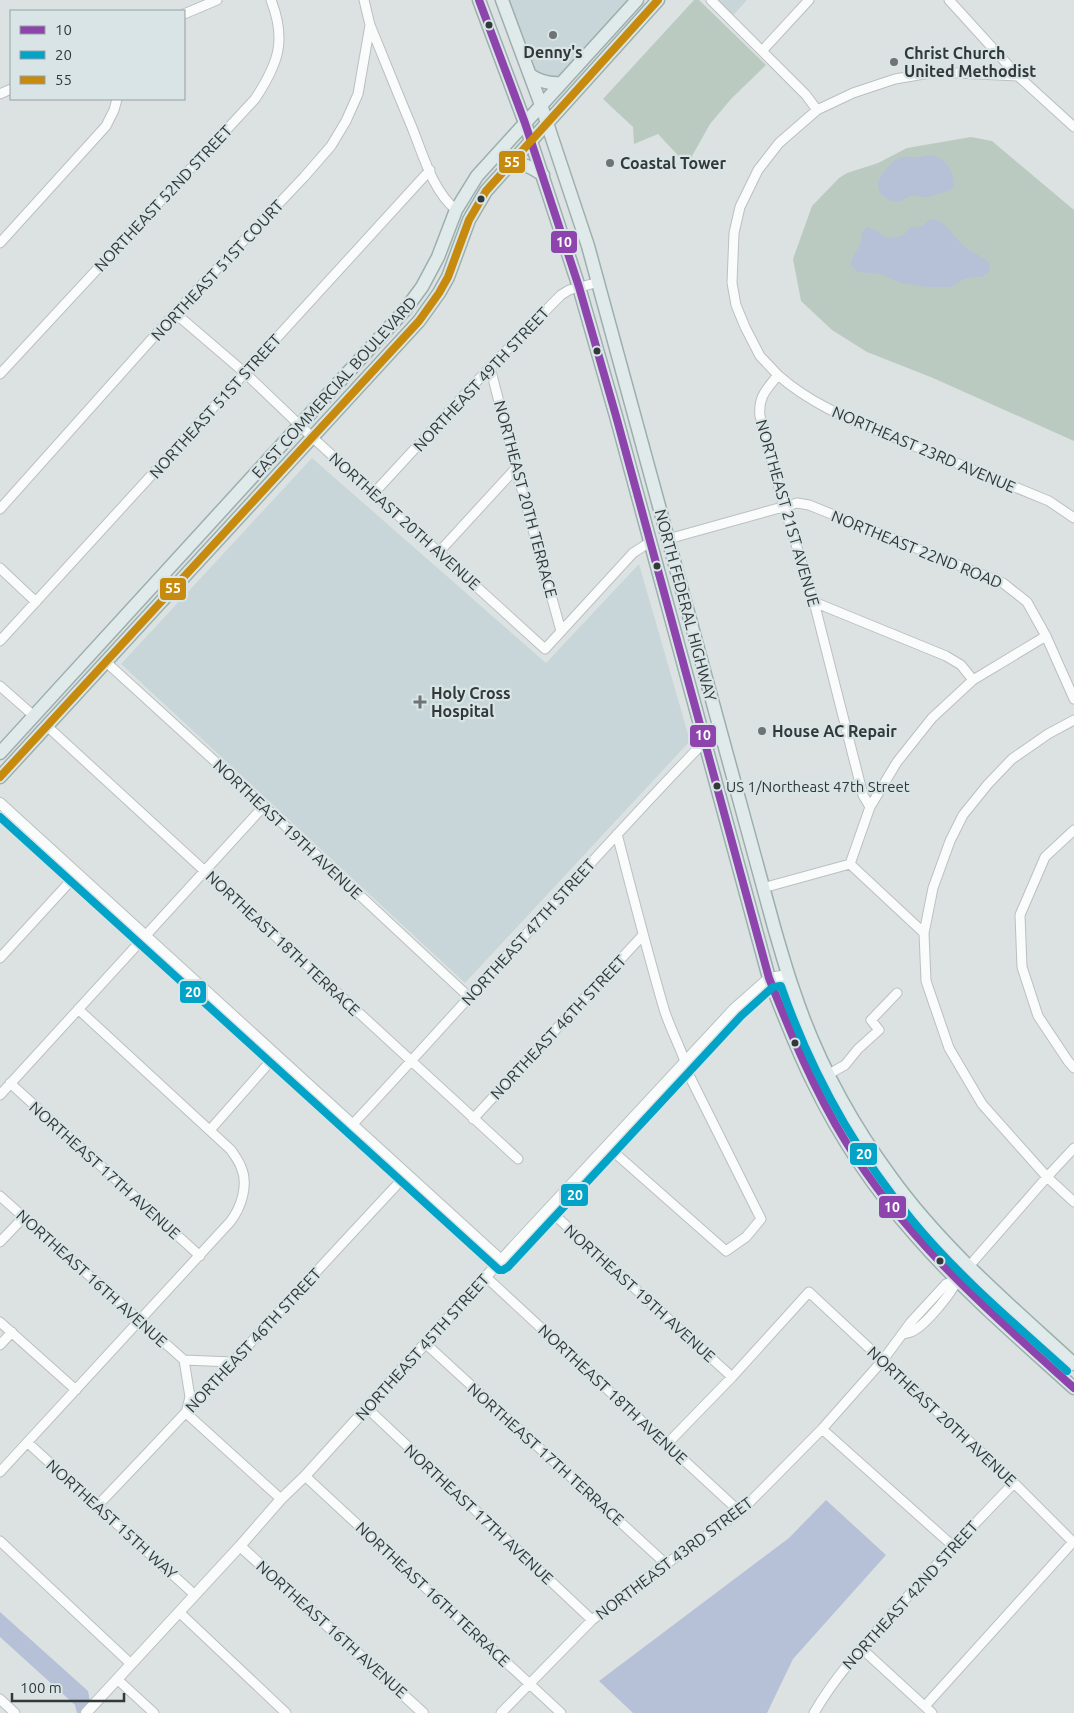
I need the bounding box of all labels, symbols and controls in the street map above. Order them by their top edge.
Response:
legend [10,10,185,100]
unlabelled marker [484,20,494,30]
text: 10 [55,21,72,38]
marker: Denny's [547,29,559,41]
place label: Denny's [523,43,583,61]
place label: Christ Church United Methodist [904,44,1036,80]
text: 20 [55,46,72,63]
marker: Christ Church United Methodist [888,56,900,68]
text: 55 [55,71,72,88]
street label: NORTHEAST 52ND STREET [91,121,236,275]
line badge: 55 [498,150,526,174]
text: 55 [504,154,520,170]
place label: Coastal Tower [620,154,726,172]
marker: Coastal Tower [604,157,616,169]
unlabelled marker [476,194,486,204]
street label: NORTHEAST 51ST COURT [147,196,287,344]
line badge: 10 [550,230,578,254]
text: 10 [556,234,572,250]
street label: EAST COMMERCIAL BOULEVARD [248,293,420,481]
street label: NORTHEAST 49TH STREET [409,303,553,455]
street label: NORTHEAST 51ST STREET [146,330,285,482]
unlabelled marker [592,346,602,356]
street label: NORTHEAST 20TH TERRACE [491,398,561,600]
street label: NORTHEAST 23RD AVENUE [830,402,1019,496]
street label: NORTHEAST 21ST AVENUE [753,417,823,609]
street label: NORTHEAST 20TH AVENUE [326,449,484,593]
street label: NORTHEAST 22ND ROAD [829,506,1005,592]
street label: NORTH FEDERAL HIGHWAY [652,507,721,704]
unlabelled marker [652,561,662,571]
line badge: 55 [159,577,187,601]
text: 55 [165,580,181,596]
place label: Holy Cross Hospital [431,684,511,720]
marker: Holy Cross Hospital [413,695,427,709]
place label: House AC Repair [772,722,897,740]
line badge: 10 [689,724,717,748]
marker: House AC Repair [756,725,768,737]
text: 10 [695,727,711,743]
street label: NORTHEAST 19TH AVENUE [210,755,366,903]
place label: US 1/Northeast 47th Street [726,778,910,795]
marker: US 1/Northeast 47th Street [712,781,722,791]
street label: NORTHEAST 47TH STREET [458,855,598,1009]
street label: NORTHEAST 18TH TERRACE [202,867,364,1019]
street label: NORTHEAST 46TH STREET [486,951,630,1103]
line badge: 20 [179,980,207,1004]
text: 20 [185,984,201,1000]
unlabelled marker [790,1038,800,1048]
street label: NORTHEAST 17TH AVENUE [26,1098,184,1242]
line badge: 20 [849,1142,878,1166]
text: 20 [856,1146,872,1162]
line badge: 20 [560,1183,589,1207]
text: 20 [567,1187,583,1203]
line badge: 10 [878,1195,907,1219]
text: 10 [884,1199,900,1215]
street label: NORTHEAST 16TH AVENUE [13,1206,171,1350]
street label: NORTHEAST 19TH AVENUE [561,1221,719,1365]
unlabelled marker [935,1256,945,1266]
street label: NORTHEAST 46TH STREET [181,1264,325,1416]
street label: NORTHEAST 45TH STREET [352,1270,492,1424]
street label: NORTHEAST 18TH AVENUE [535,1320,691,1468]
street label: NORTHEAST 20TH AVENUE [864,1342,1020,1490]
street label: NORTHEAST 17TH TERRACE [464,1379,628,1529]
street label: NORTHEAST 17TH AVENUE [401,1440,557,1588]
street label: NORTHEAST 15TH WAY [43,1456,182,1583]
street label: NORTHEAST 43RD STREET [592,1493,756,1623]
street label: NORTHEAST 42ND STREET [839,1517,981,1673]
street label: NORTHEAST 16TH TERRACE [352,1518,514,1670]
street label: NORTHEAST 16TH AVENUE [253,1557,411,1701]
scale bar [12,1670,125,1702]
text: 100 m [20,1679,62,1696]

